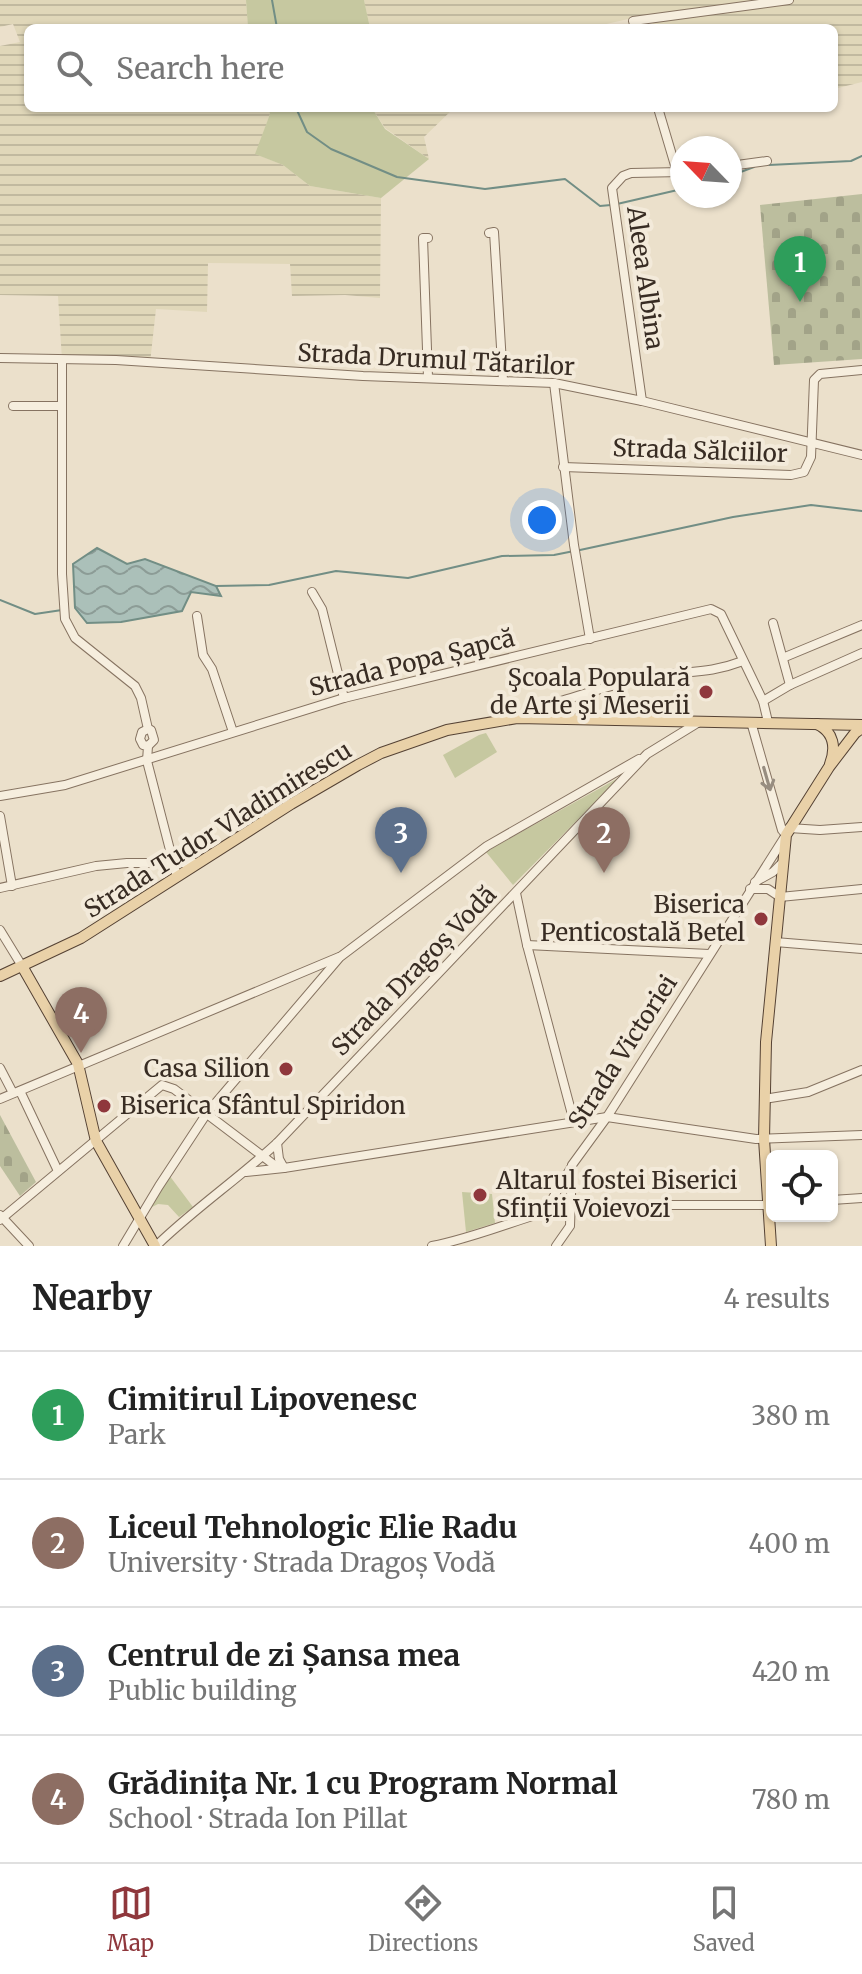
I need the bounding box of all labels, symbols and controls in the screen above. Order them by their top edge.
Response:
search box [24,24,838,112]
icon: search [52,46,96,90]
text: Search here [116,49,284,87]
north arrow [670,136,742,208]
street label: Aleea Albina [620,203,671,352]
pin: 1 [774,236,826,302]
street label: Strada Drumul Tătarilor [297,337,576,382]
street label: Strada Sălciilor [612,432,788,469]
your location [522,500,562,540]
street label: Strada Popa Șapcă [306,622,518,703]
place label: Şcoala Populară de Arte şi Meserii [490,662,690,721]
marker: Şcoala Populară de Arte şi Meserii [697,683,715,701]
street label: Strada Tudor Vladimirescu [78,734,357,925]
one-way arrow [760,766,775,792]
pin: 3 [375,807,427,873]
pin: 2 [578,807,630,873]
street label: Strada Dragoș Vodă [325,879,503,1062]
place label: Biserica Penticostală Betel [540,889,745,948]
marker: Biserica Penticostală Betel [752,910,770,928]
street label: Strada Victoriei [561,969,684,1135]
pin: 4 [55,987,107,1053]
place label: Casa Silion [144,1053,270,1084]
marker: Casa Silion [277,1060,295,1078]
place label: Biserica Sfântul Spiridon [120,1090,406,1121]
marker: Biserica Sfântul Spiridon [95,1097,113,1115]
map controls [766,1150,838,1222]
button: locate [766,1150,838,1222]
place label: Altarul fostei Biserici Sfinții Voievozi [495,1165,738,1224]
marker: Altarul fostei Biserici Sfinții Voievozi [471,1186,489,1204]
text: Nearby [32,1277,152,1319]
text: 4 results [723,1282,830,1315]
text: Cimitirul Lipovenesc [108,1380,417,1418]
text: 1 [52,1399,64,1432]
text: 380 m [751,1399,830,1432]
text: Park [108,1418,166,1451]
text: Liceul Tehnologic Elie Radu [108,1508,517,1546]
text: 2 [50,1527,66,1560]
text: 400 m [749,1527,830,1560]
text: University · Strada Dragoș Vodă [108,1546,496,1579]
text: Centrul de zi Șansa mea [108,1636,460,1674]
text: 3 [51,1655,65,1688]
text: 420 m [752,1655,830,1688]
text: Public building [108,1674,297,1707]
text: Grădinița Nr. 1 cu Program Normal [108,1764,618,1802]
text: 4 [50,1783,66,1816]
text: 780 m [752,1783,830,1816]
text: School · Strada Ion Pillat [108,1802,408,1835]
tab: Map [107,1881,154,1957]
tab: Directions [368,1881,478,1957]
tab: Saved [693,1881,755,1957]

